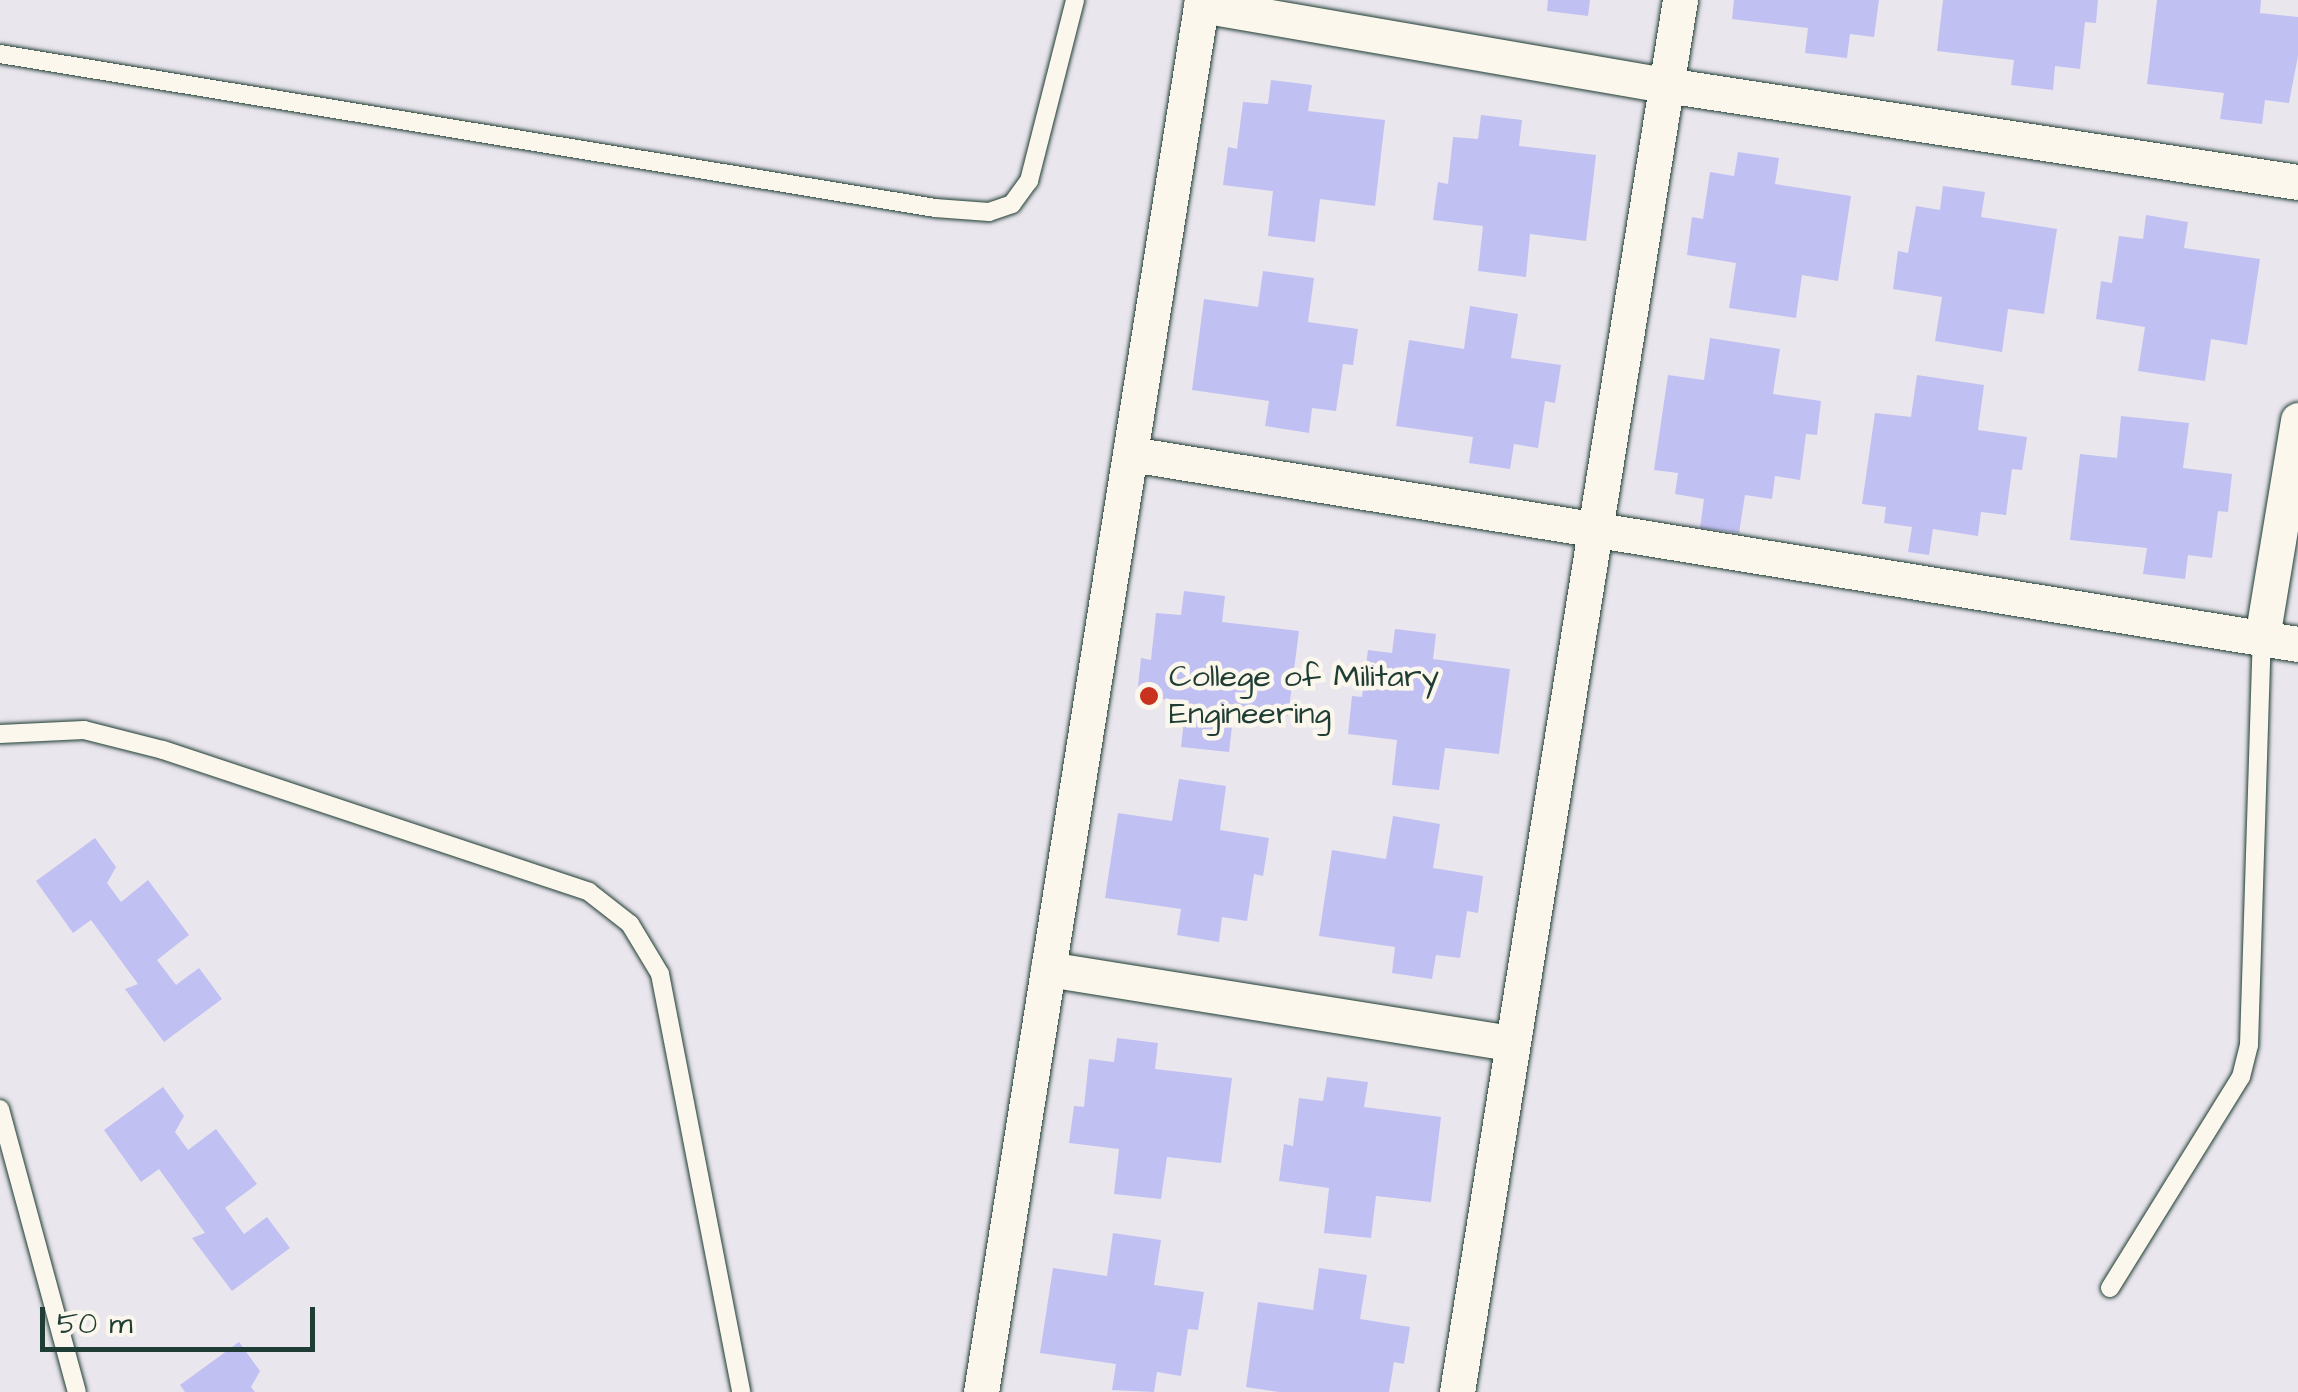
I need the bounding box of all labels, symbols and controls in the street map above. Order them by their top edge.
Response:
place label: College of Military Engineering [1169,659,1439,734]
marker: College of Military Engineering [1138,685,1160,707]
scale bar [45,1287,320,1349]
text: 50 m [57,1303,133,1345]

